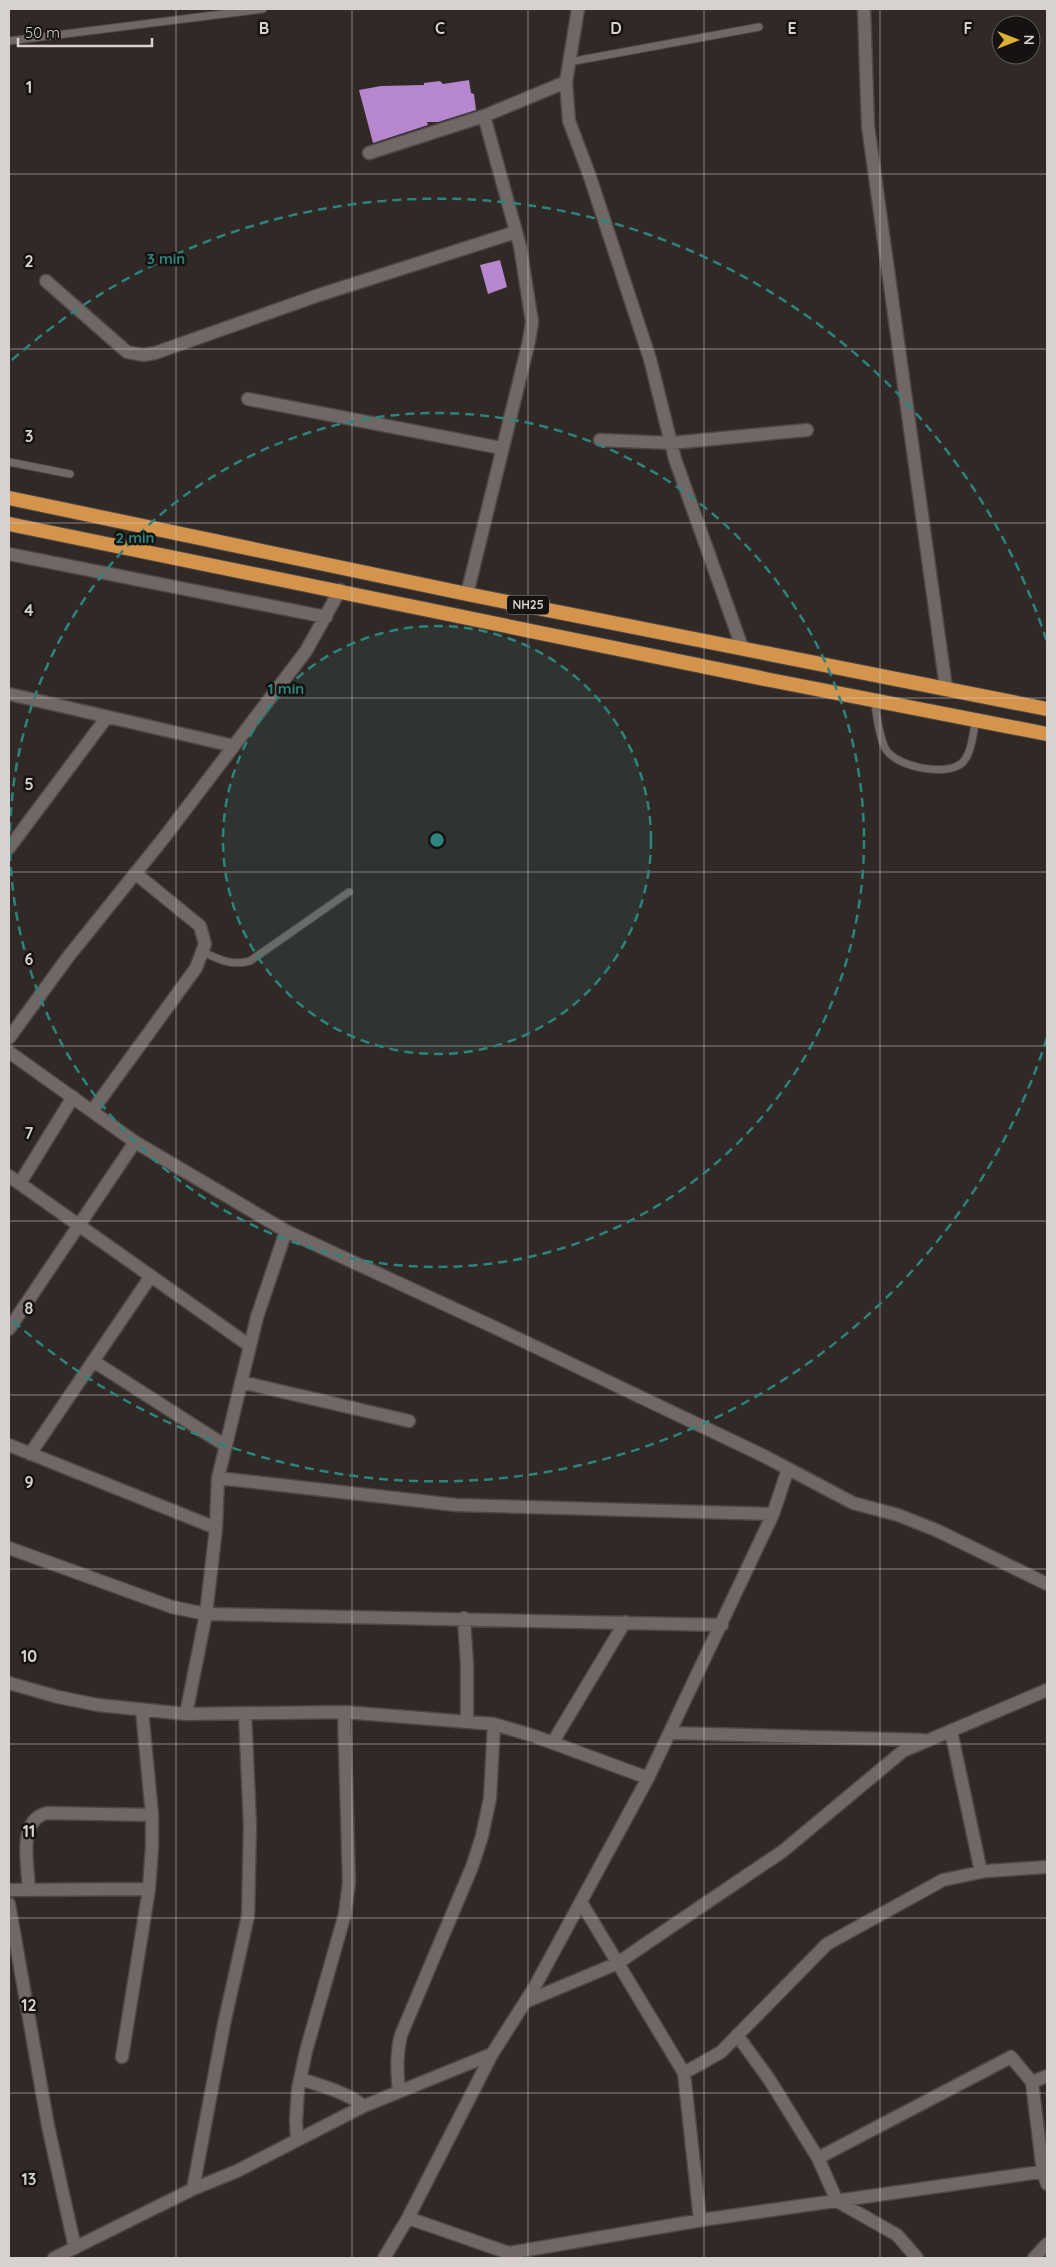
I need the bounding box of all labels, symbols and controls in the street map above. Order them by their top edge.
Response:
scale bar [18,15,151,47]
north arrow [991,15,1041,65]
text: B [259,18,269,38]
text: C [435,18,445,38]
text: D [610,18,622,38]
text: E [787,18,797,38]
text: F [964,18,973,38]
text: 50 m [25,23,60,42]
text: N [1020,35,1038,45]
text: 1 [26,77,32,97]
text: 3 min [147,249,185,268]
text: 2 [24,251,34,271]
text: 3 [25,426,33,446]
text: 2 min [115,528,155,547]
road number: NH25 [507,596,549,614]
text: 4 [24,600,34,620]
text: 1 min [268,679,304,698]
text: 5 [24,774,34,794]
centre of rings [428,831,446,849]
text: 6 [25,949,34,969]
text: 7 [25,1123,34,1143]
text: 8 [25,1298,34,1318]
text: 9 [24,1472,34,1492]
text: 10 [21,1646,37,1666]
text: 11 [23,1821,35,1841]
text: 12 [21,1995,37,2015]
text: 13 [22,2169,36,2189]

